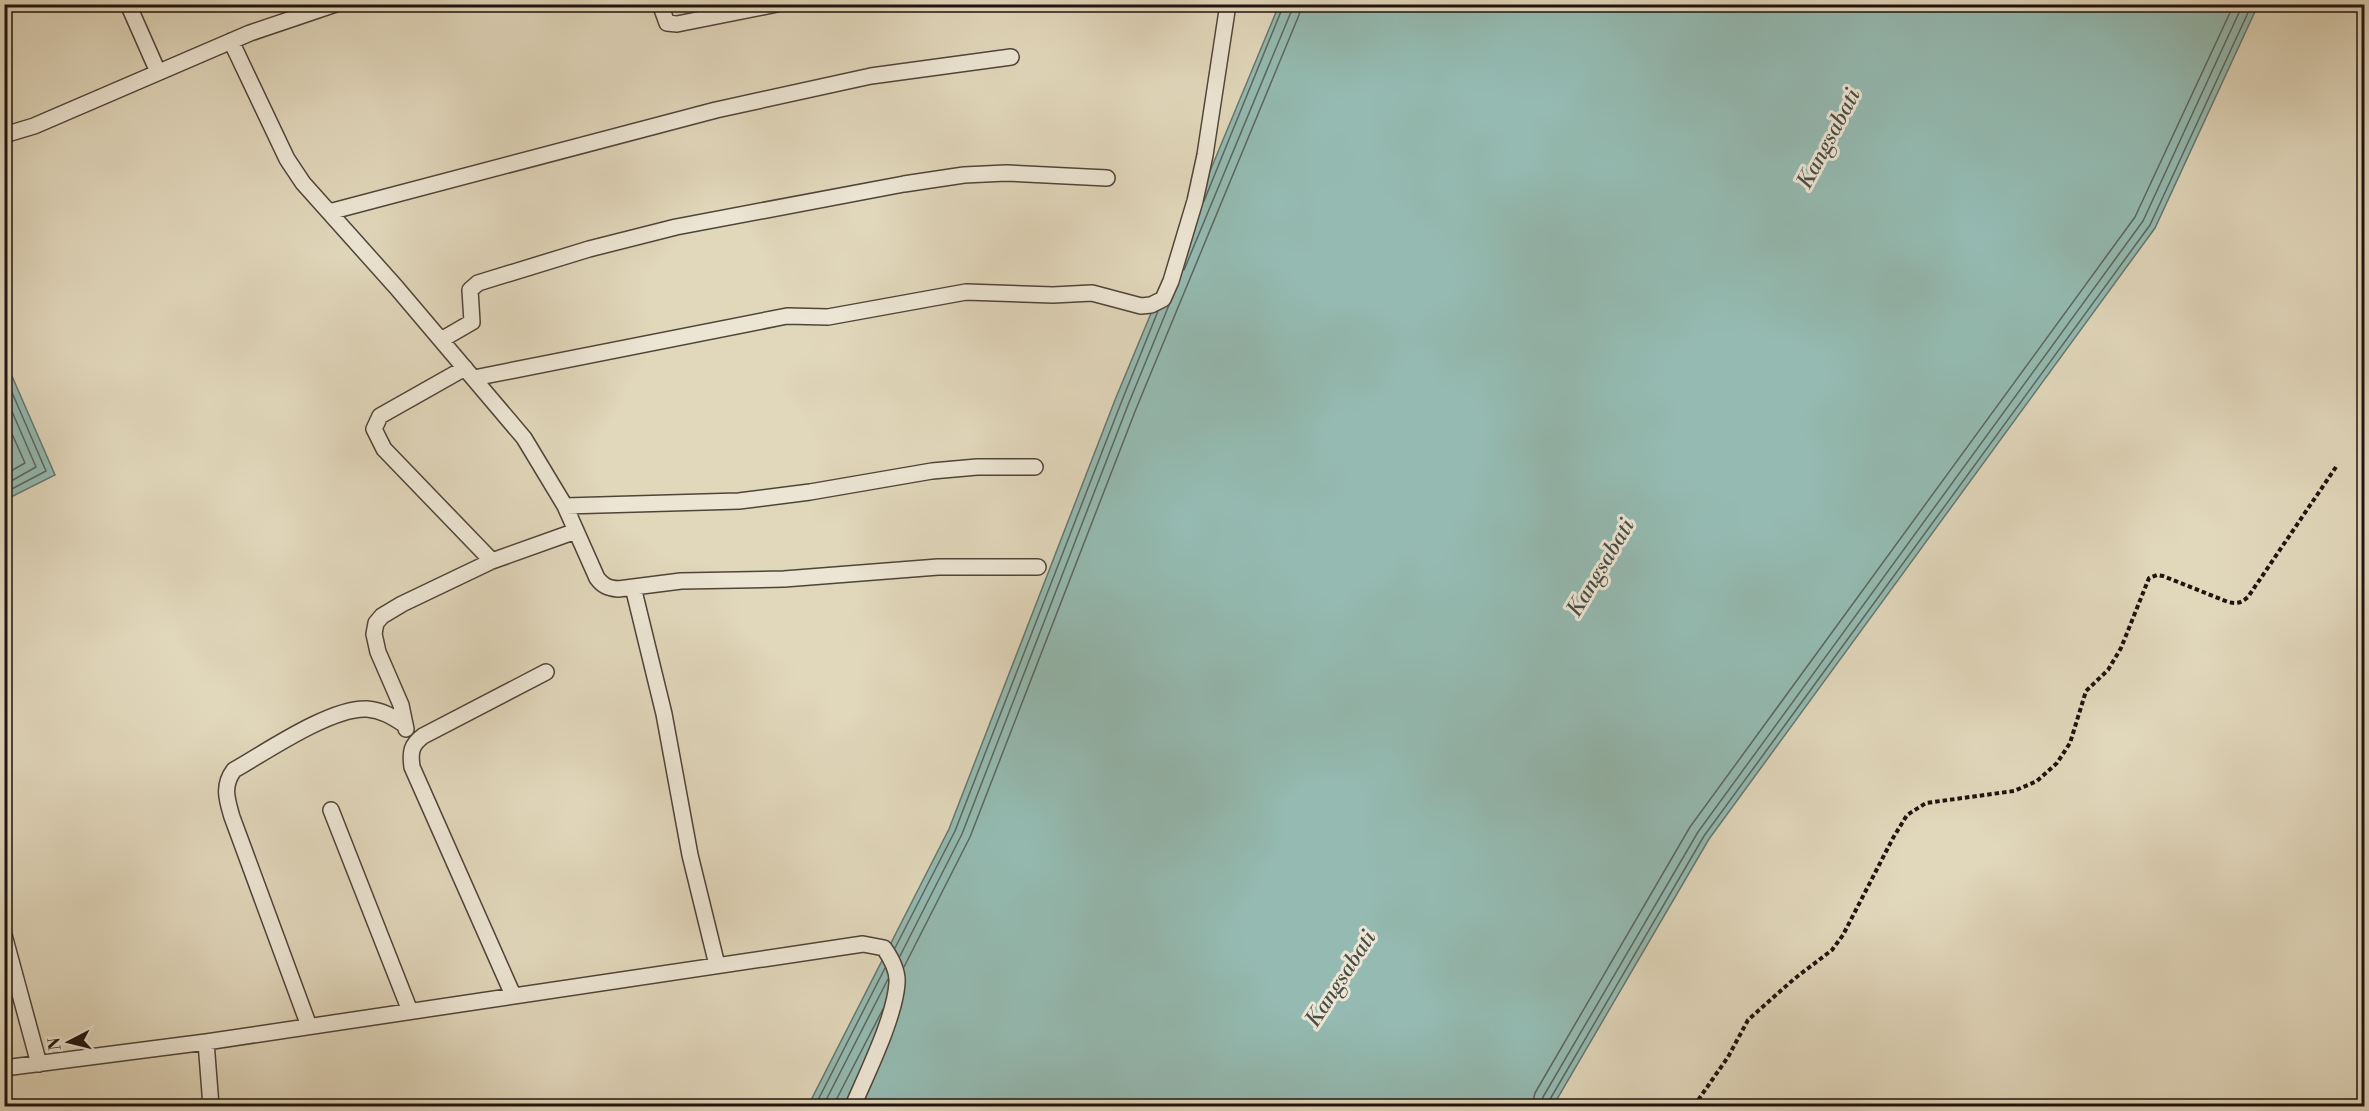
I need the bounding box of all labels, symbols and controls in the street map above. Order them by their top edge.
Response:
water label: Kangsabati [1791,84,1867,194]
water label: Kangsabati [1561,514,1641,622]
water label: Kangsabati [1300,925,1382,1032]
north arrow [39,1012,99,1072]
text: N [44,1036,66,1051]

